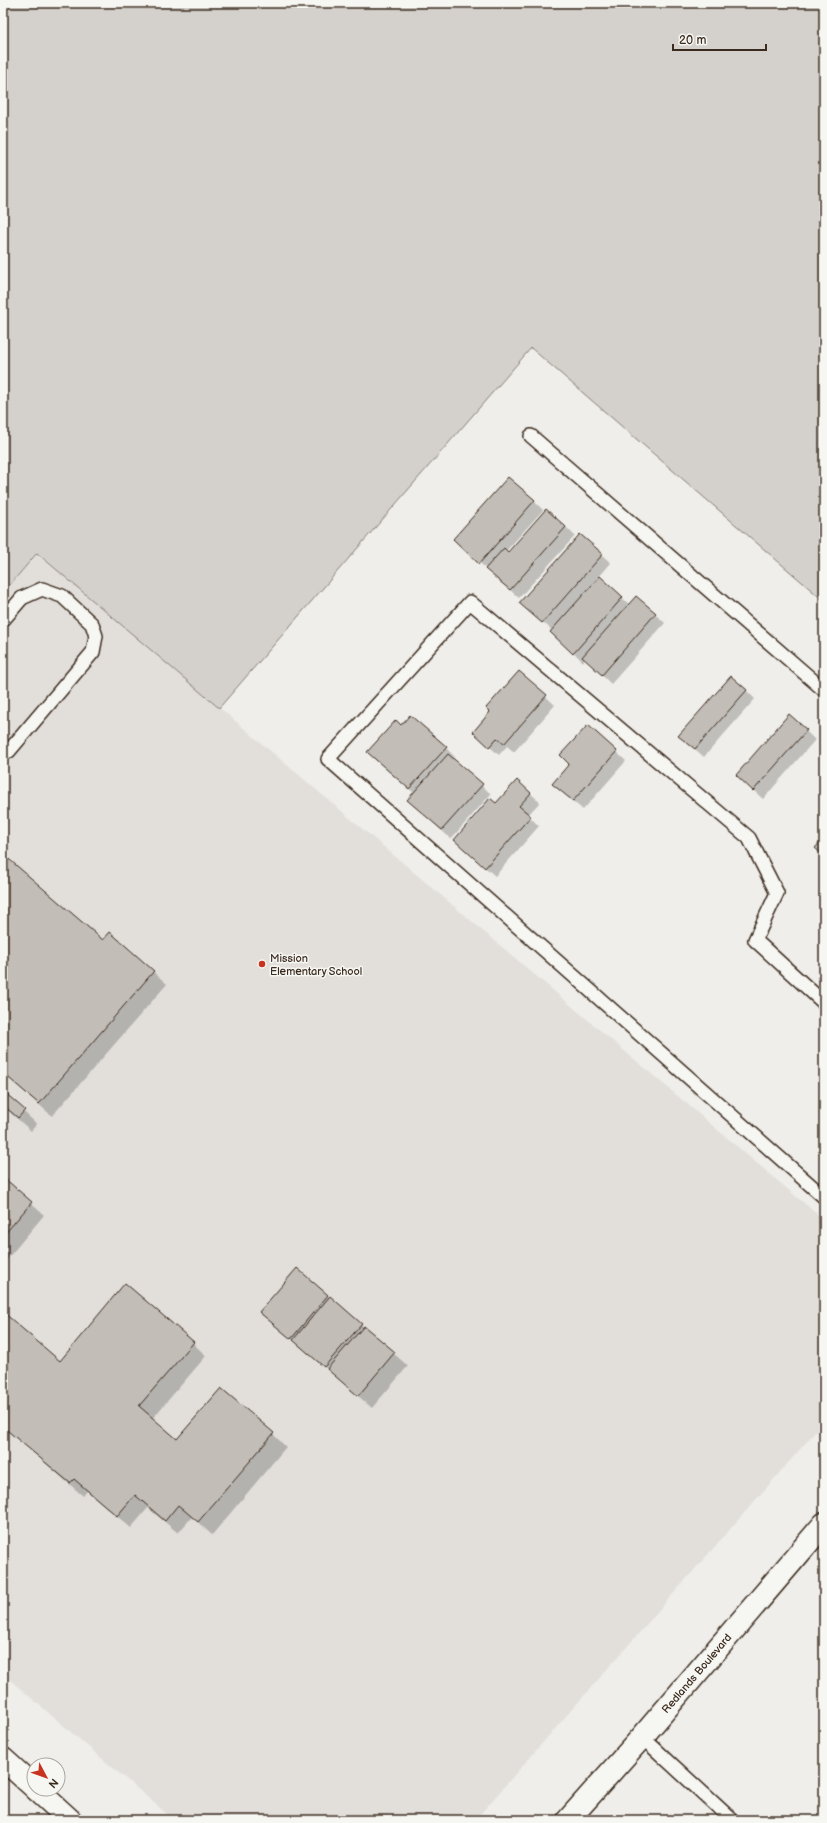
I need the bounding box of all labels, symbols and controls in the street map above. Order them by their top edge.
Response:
scale bar [673,26,766,52]
text: 20 m [679,33,706,48]
place label: Mission Elementary School [270,952,362,978]
marker: Mission Elementary School [257,959,267,969]
street label: Redlands Boulevard [659,1631,734,1716]
north arrow [26,1757,66,1797]
text: N [46,1776,61,1791]

